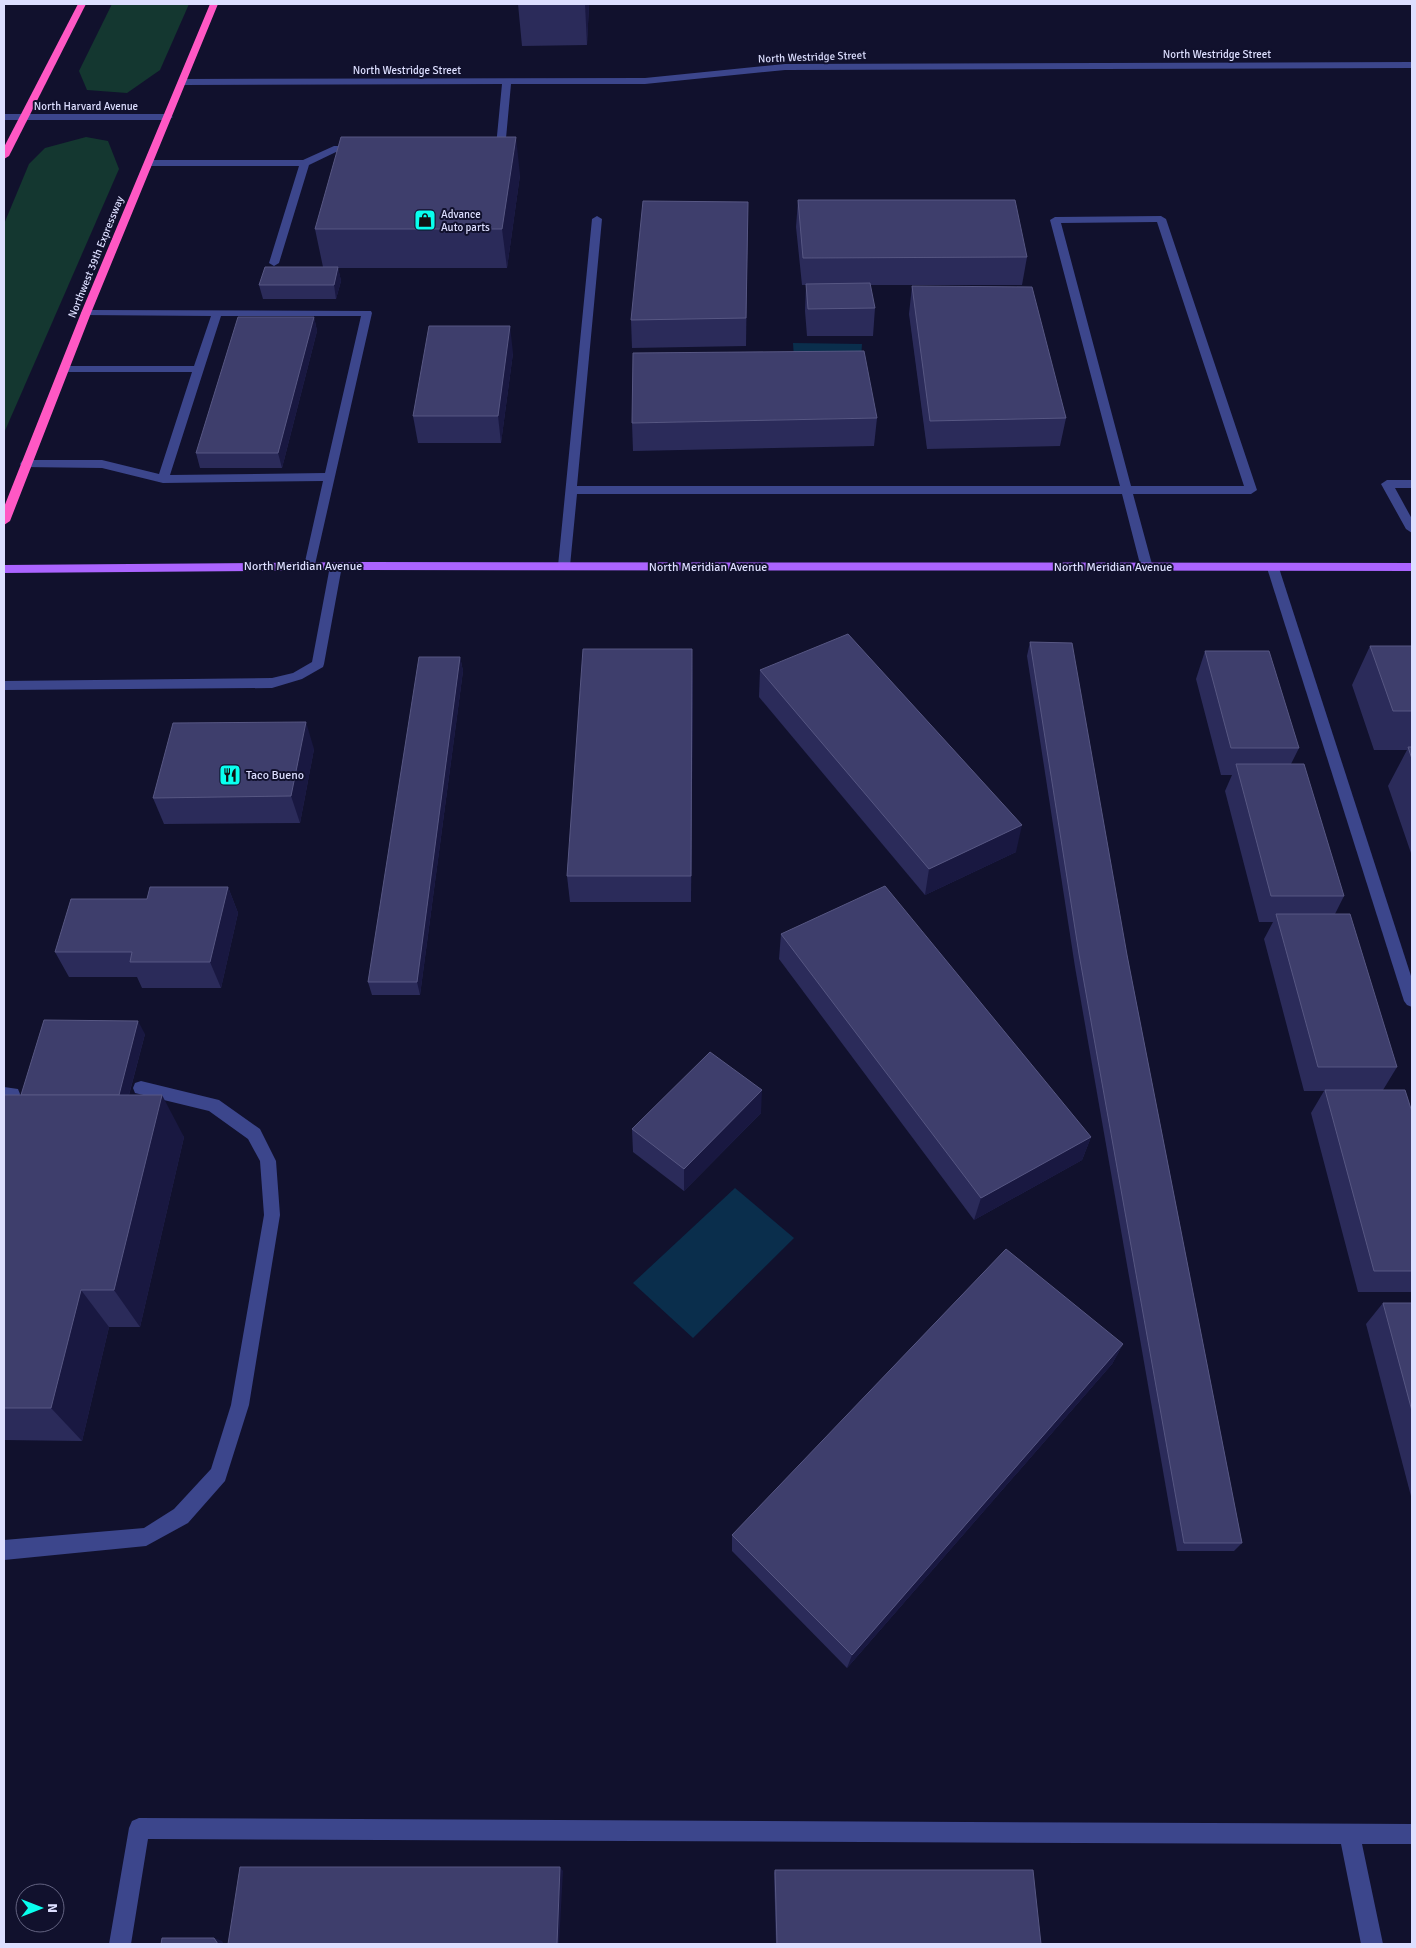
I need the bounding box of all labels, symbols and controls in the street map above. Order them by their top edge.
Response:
street label: North Westridge Street [1163,48,1271,61]
street label: North Westridge Street [758,49,866,65]
street label: North Westridge Street [353,64,461,77]
street label: North Harvard Avenue [34,100,138,113]
street label: Northwest 39th Expressway [66,193,127,320]
shop icon: Advance Auto parts [413,208,437,232]
place label: Advance Auto parts [441,208,490,234]
street label: North Meridian Avenue [244,559,362,574]
street label: North Meridian Avenue [649,560,767,575]
street label: North Meridian Avenue [1054,560,1172,575]
restaurant icon: Taco Bueno [218,763,242,787]
place label: Taco Bueno [246,768,304,783]
north arrow [15,1883,65,1933]
text: N [44,1903,61,1913]

